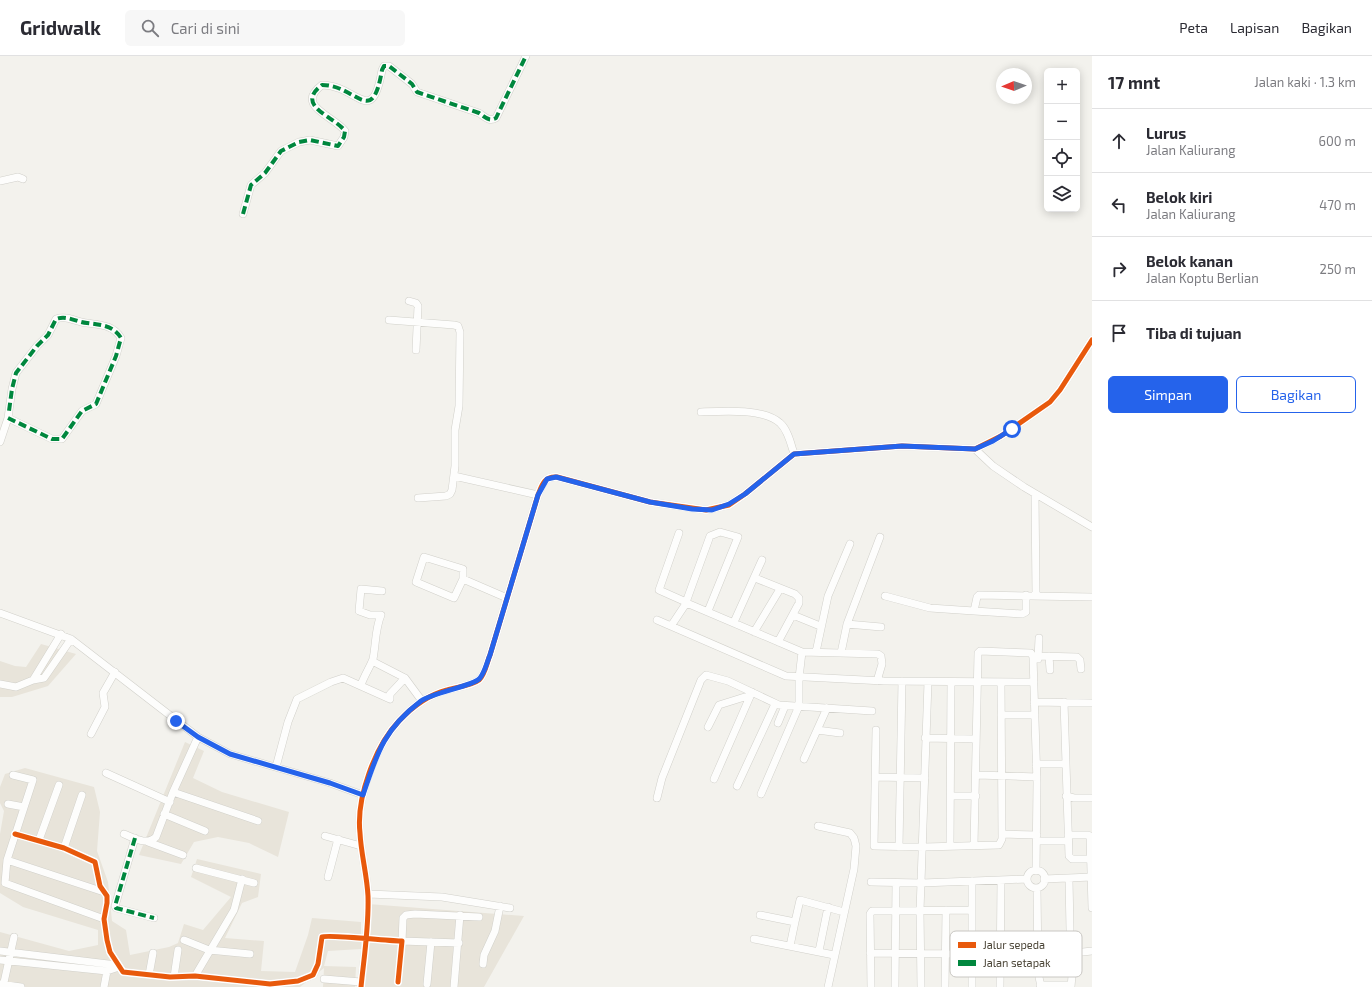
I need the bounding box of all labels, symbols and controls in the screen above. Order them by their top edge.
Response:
search box [125,10,405,46]
text: Gridwalk [20,16,101,39]
icon: search [139,17,161,39]
text: Cari di sini [171,19,240,37]
text: Peta [1179,19,1208,36]
text: Lapisan [1230,19,1279,36]
text: Bagikan [1301,19,1352,36]
north arrow [996,68,1032,104]
map controls [1044,68,1080,212]
button: + [1044,68,1080,104]
text: 17 mnt [1108,72,1160,92]
text: Jalan kaki · 1.3 km [1254,74,1356,90]
button: − [1044,104,1080,140]
text: Lurus [1146,124,1186,142]
icon: ahead [1108,130,1130,152]
text: 600 m [1319,133,1356,149]
button: locate [1044,140,1080,176]
text: Jalan Kaliurang [1146,142,1235,158]
button: layers [1044,176,1080,212]
text: Belok kiri [1146,188,1212,206]
icon: left [1108,194,1130,216]
text: 470 m [1319,197,1356,213]
text: Jalan Kaliurang [1146,206,1235,222]
text: Belok kanan [1146,252,1233,270]
icon: right [1108,258,1130,280]
text: 250 m [1320,261,1356,277]
text: Jalan Koptu Berlian [1146,270,1259,286]
icon: arrive [1108,322,1130,344]
text: Tiba di tujuan [1146,324,1242,342]
button: Simpan [1108,376,1228,413]
button: Bagikan [1236,376,1356,413]
route start [1003,420,1021,438]
route end [167,712,185,730]
legend [950,931,1082,977]
text: Jalur sepeda [983,938,1045,951]
text: Jalan setapak [983,956,1051,969]

